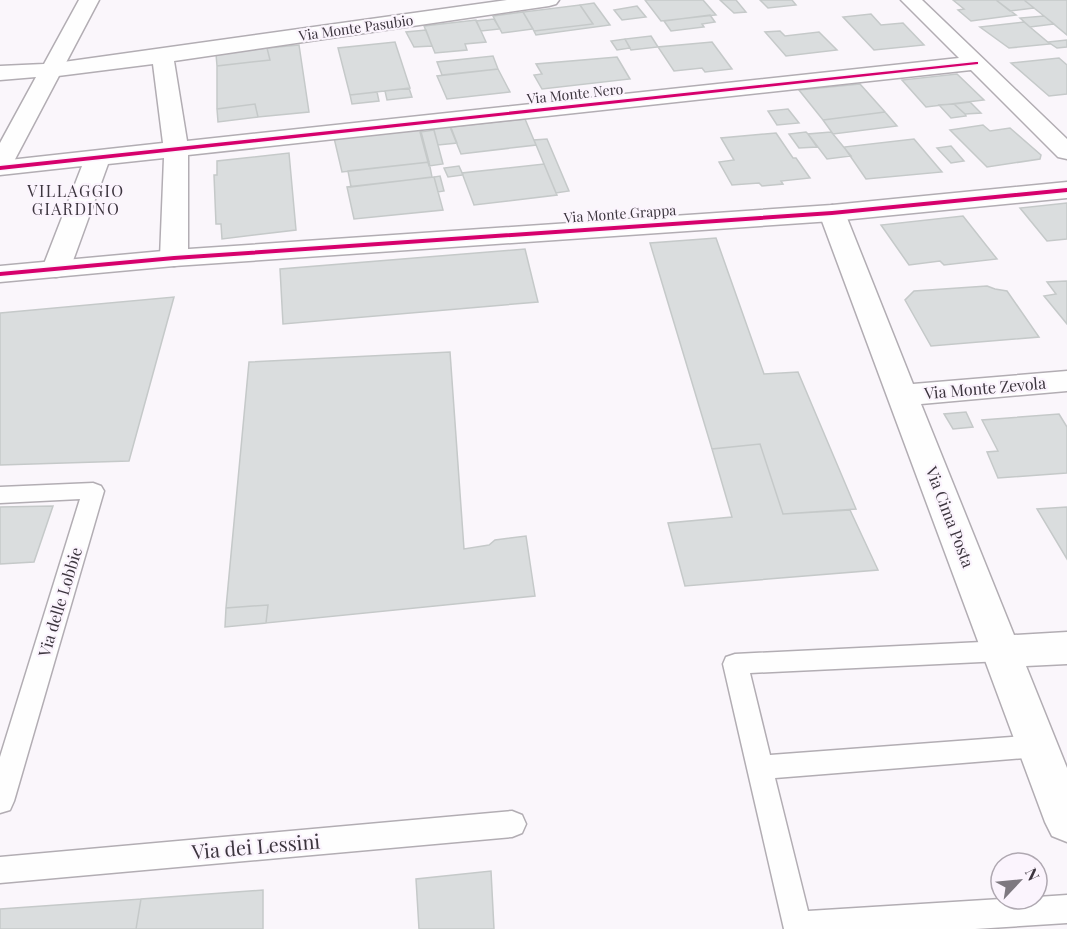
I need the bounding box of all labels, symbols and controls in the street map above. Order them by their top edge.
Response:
street label: Via Monte Pasubio [296,10,415,45]
street label: Via Monte Nero [525,79,624,108]
district label: VILLAGGIO GIARDINO [26,180,125,219]
street label: Via Monte Grappa [562,200,677,227]
street label: Via Monte Zevola [922,372,1047,403]
street label: Via Cima Posta [921,462,979,570]
street label: Via delle Lobbie [33,544,86,660]
street label: Via dei Lessini [190,826,321,865]
north arrow [989,851,1049,911]
text: N [1021,864,1045,884]

